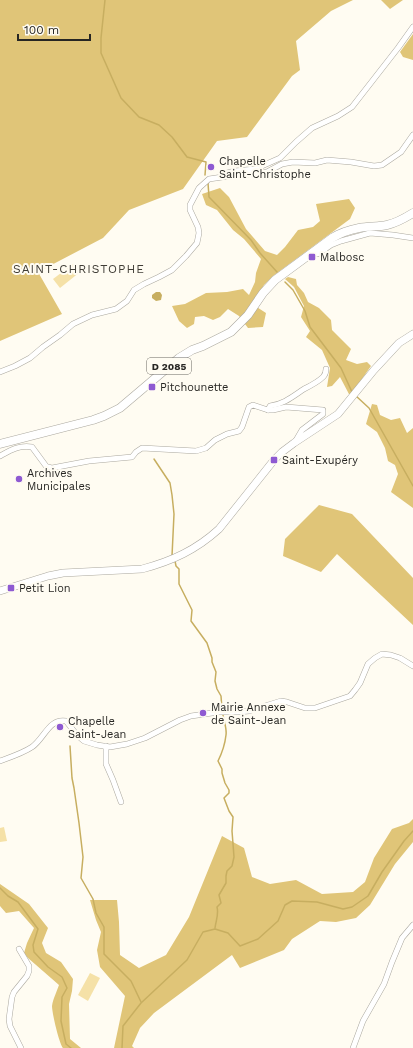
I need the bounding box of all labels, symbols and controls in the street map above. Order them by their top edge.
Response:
scale bar [18,16,90,42]
text: 100 m [24,23,59,37]
place label: Chapelle Saint-Christophe [219,155,311,181]
marker: Chapelle Saint-Christophe [206,162,216,172]
place label: Malbosc [320,251,364,264]
marker: Malbosc [307,252,317,262]
district label: SAINT-CHRISTOPHE [13,262,145,276]
road number: D 2085 [147,358,191,374]
place label: Pitchounette [160,381,228,394]
marker: Pitchounette [147,382,157,392]
place label: Saint-Exupéry [282,454,358,467]
marker: Saint-Exupéry [269,455,279,465]
place label: Archives Municipales [27,467,91,493]
marker: Archives Municipales [14,474,24,484]
place label: Petit Lion [19,582,71,595]
marker: Petit Lion [6,583,16,593]
place label: Mairie Annexe de Saint-Jean [211,701,286,727]
marker: Mairie Annexe de Saint-Jean [198,708,208,718]
place label: Chapelle Saint-Jean [68,715,126,741]
marker: Chapelle Saint-Jean [55,722,65,732]

